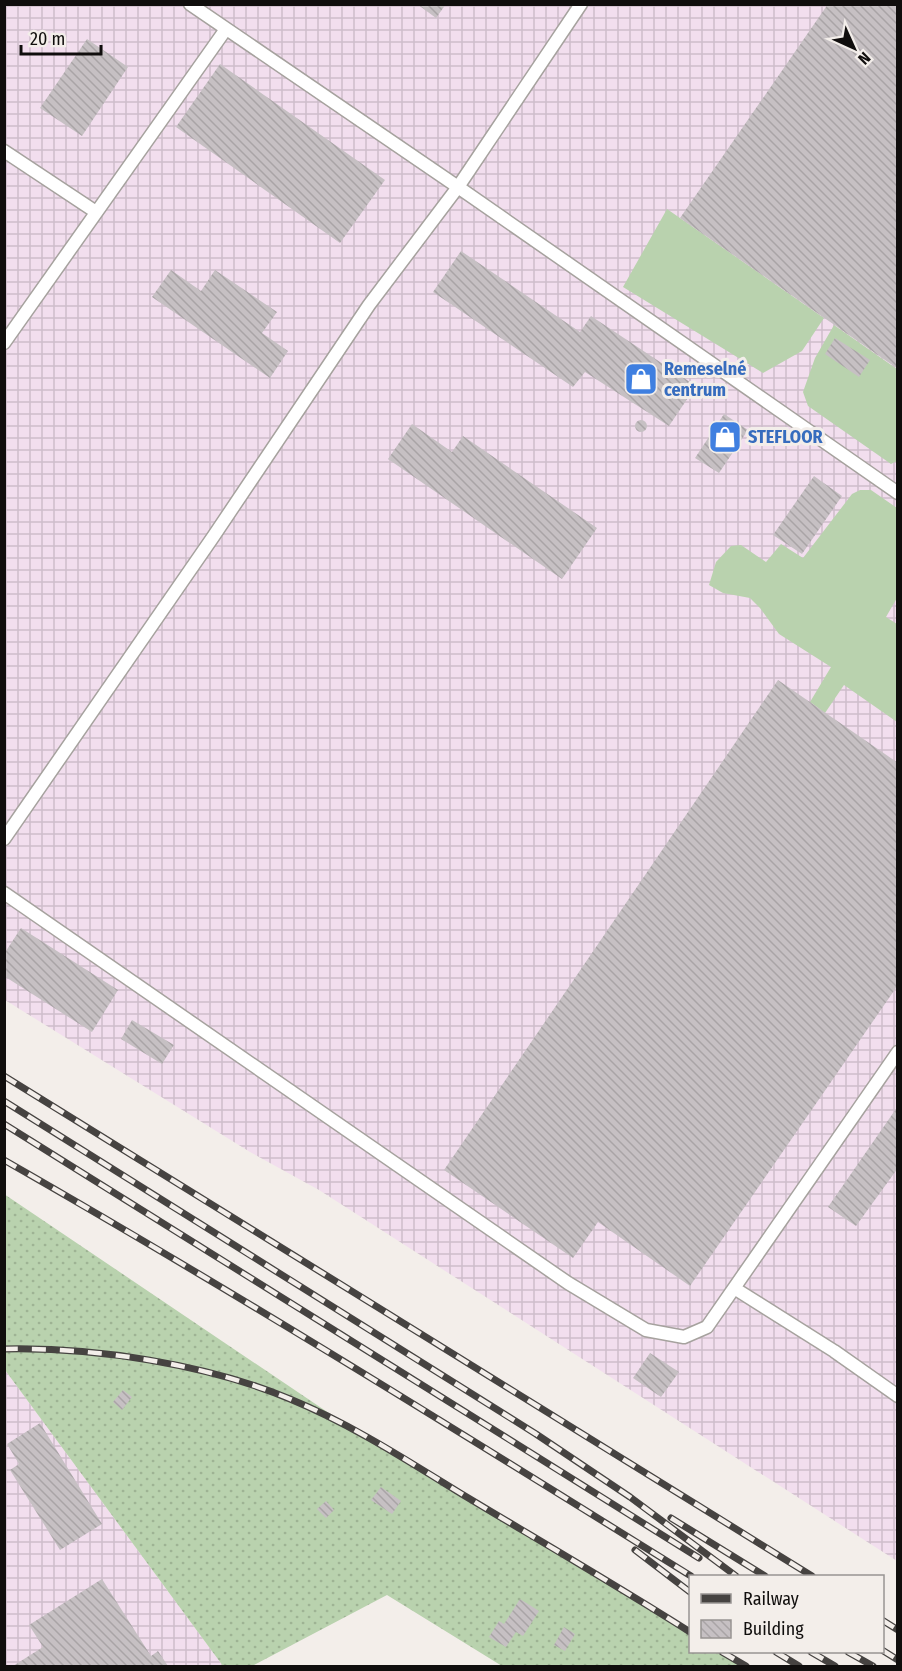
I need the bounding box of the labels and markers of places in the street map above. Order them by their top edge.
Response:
place label: Remeselné centrum [664,358,746,401]
shop icon: Remeselné centrum [623,361,659,397]
shop icon: STEFLOOR [707,419,743,455]
place label: STEFLOOR [748,426,824,448]

